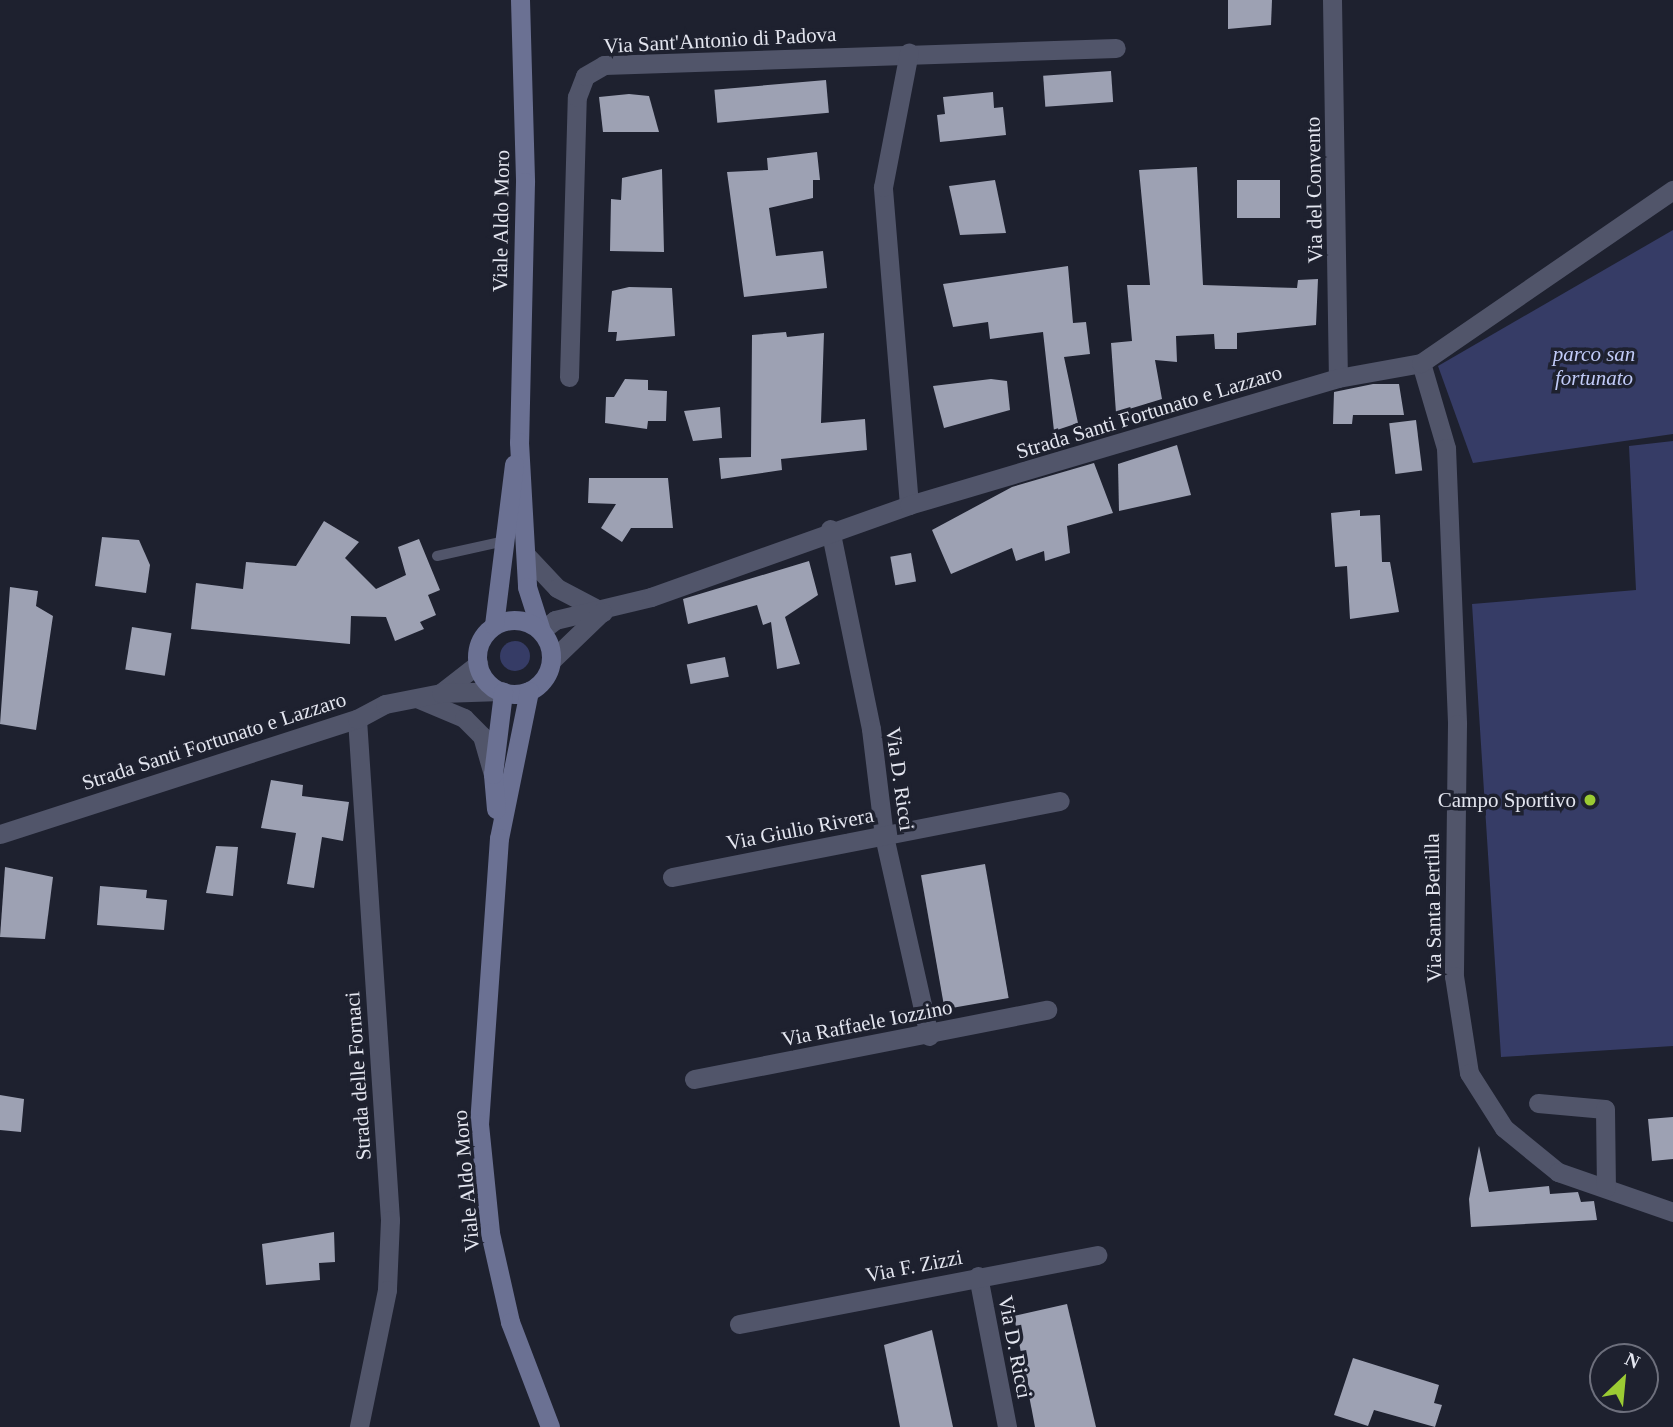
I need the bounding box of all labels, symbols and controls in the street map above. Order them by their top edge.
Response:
street label: Via Sant'Antonio di Padova [603,21,837,59]
street label: Via del Convento [1300,116,1328,264]
street label: Viale Aldo Moro [487,149,515,293]
park label: parco san fortunato [1553,341,1635,391]
street label: Strada Santi Fortunato e Lazzaro [1013,360,1285,464]
street label: Strada Santi Fortunato e Lazzaro [79,686,349,796]
street label: Via D. Ricci [880,726,920,832]
place label: Campo Sportivo [1438,787,1576,813]
marker: Campo Sportivo [1582,792,1598,808]
street label: Via Giulio Rivera [724,802,876,856]
street label: Via Santa Bertilla [1419,833,1447,983]
street label: Strada delle Fornaci [340,991,376,1161]
street label: Via Raffaele Iozzino [780,994,954,1052]
street label: Viale Aldo Moro [447,1108,485,1254]
street label: Via F. Zizzi [864,1244,964,1288]
street label: Via D. Ricci [993,1293,1037,1401]
north arrow [1589,1343,1659,1413]
text: N [1622,1348,1643,1373]

